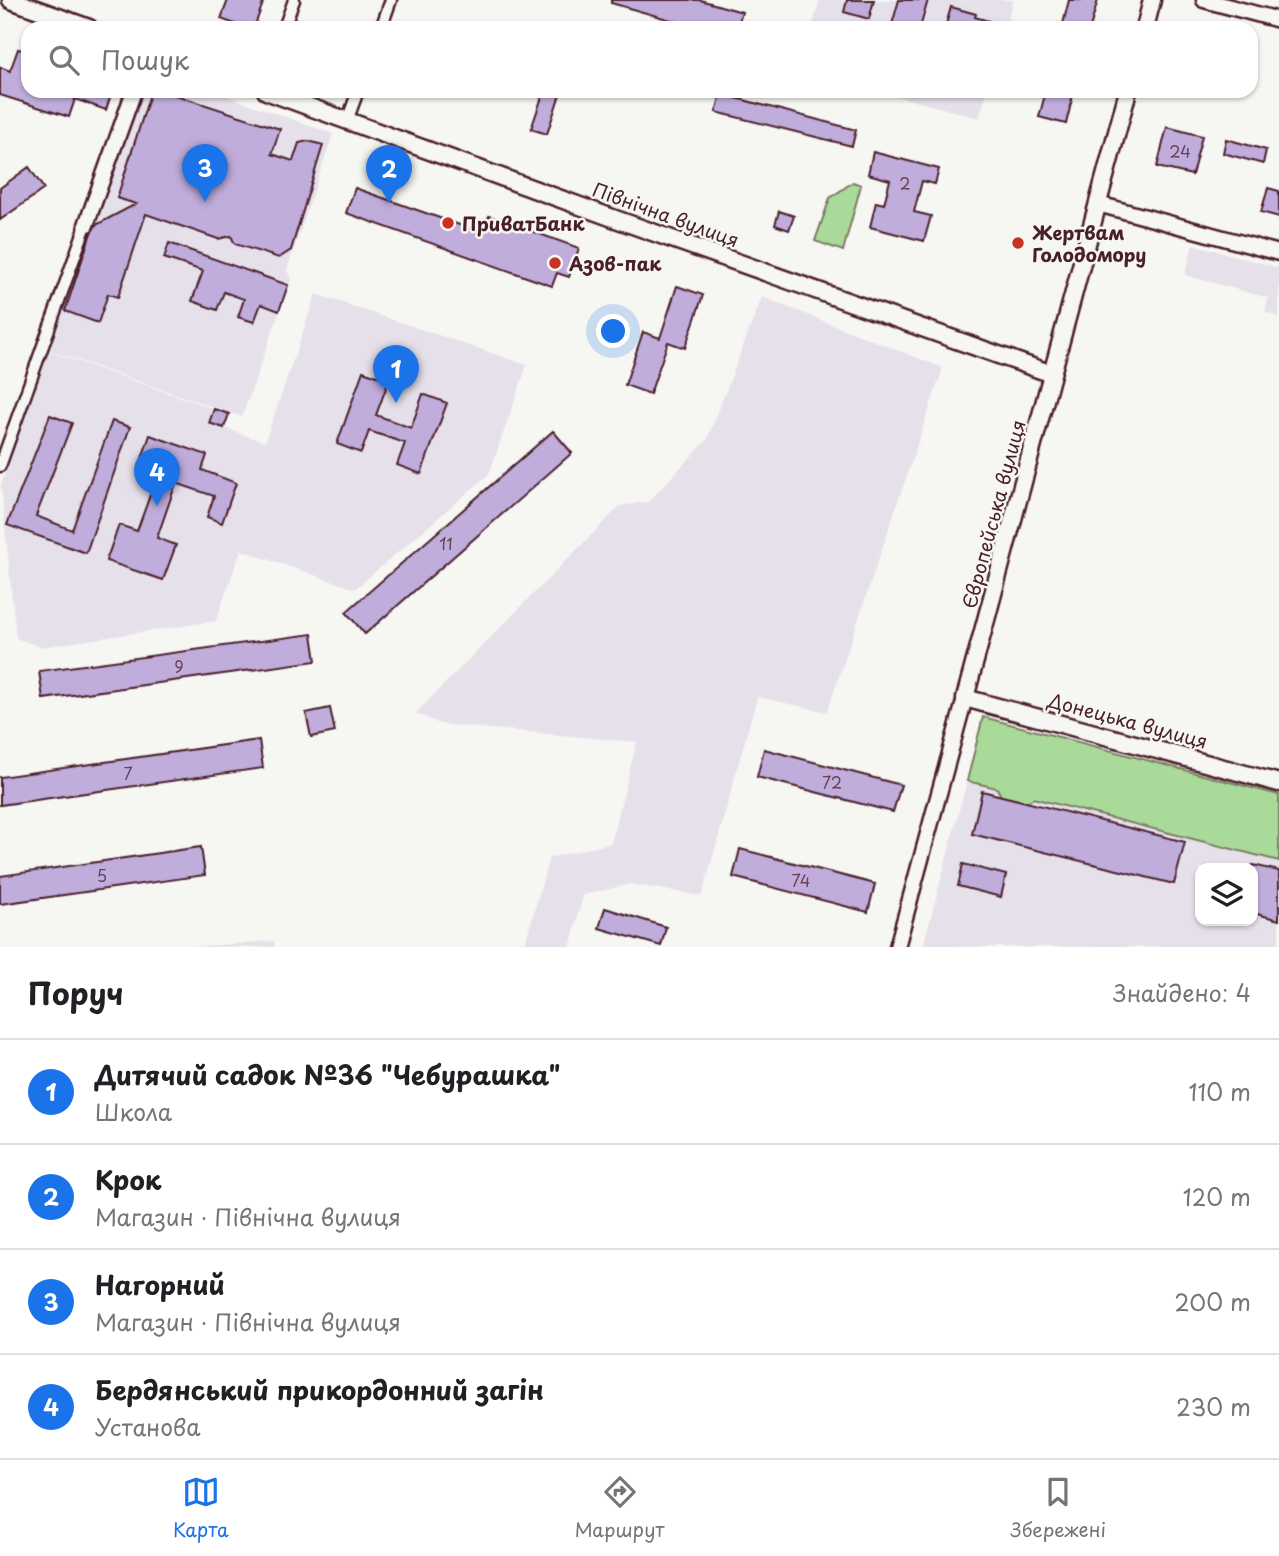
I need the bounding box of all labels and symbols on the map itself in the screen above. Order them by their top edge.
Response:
house number: 24 [1169,139,1191,163]
pin: 3 [182,144,228,202]
pin: 2 [366,145,412,203]
house number: 2 [899,171,911,195]
street label: Північна вулиця [589,175,743,253]
place label: ПриватБанк [462,209,585,237]
marker: ПриватБанк [440,215,456,231]
place label: Жертвам Голодомору [1032,218,1146,268]
marker: Жертвам Голодомору [1010,235,1026,251]
place label: Азов-пак [568,249,662,277]
marker: Азов-пак [547,255,563,271]
your location [596,314,630,348]
pin: 1 [373,345,419,403]
street label: Європейська вулиця [954,417,1032,611]
pin: 4 [134,448,180,506]
house number: 11 [439,531,453,555]
house number: 9 [174,654,184,678]
street label: Донецька вулиця [1044,685,1211,755]
house number: 7 [123,761,133,785]
house number: 72 [822,770,842,794]
house number: 5 [97,863,107,887]
house number: 74 [792,868,810,892]

